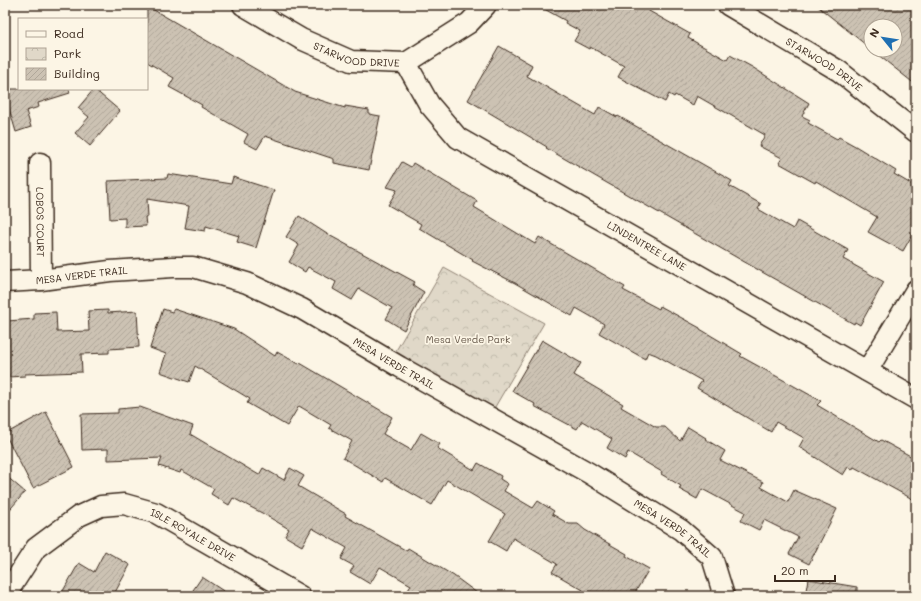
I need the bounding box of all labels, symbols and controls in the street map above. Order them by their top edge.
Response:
legend [18,18,148,90]
north arrow [863,18,903,58]
text: Road [54,25,84,41]
text: N [865,25,882,40]
street label: STARWOOD DRIVE [783,34,866,94]
street label: STARWOOD DRIVE [311,38,400,70]
text: Park [54,45,81,61]
text: Building [54,65,100,81]
street label: LOBOS COURT [33,187,48,257]
street label: LINDENTREE LANE [605,217,689,274]
street label: MESA VERDE TRAIL [35,263,129,287]
park label: Mesa Verde Park [426,332,510,346]
street label: MESA VERDE TRAIL [351,334,438,393]
street label: MESA VERDE TRAIL [631,496,715,561]
street label: ISLE ROYALE DRIVE [149,505,238,565]
scale bar [775,557,835,583]
text: 20 m [781,562,809,578]

